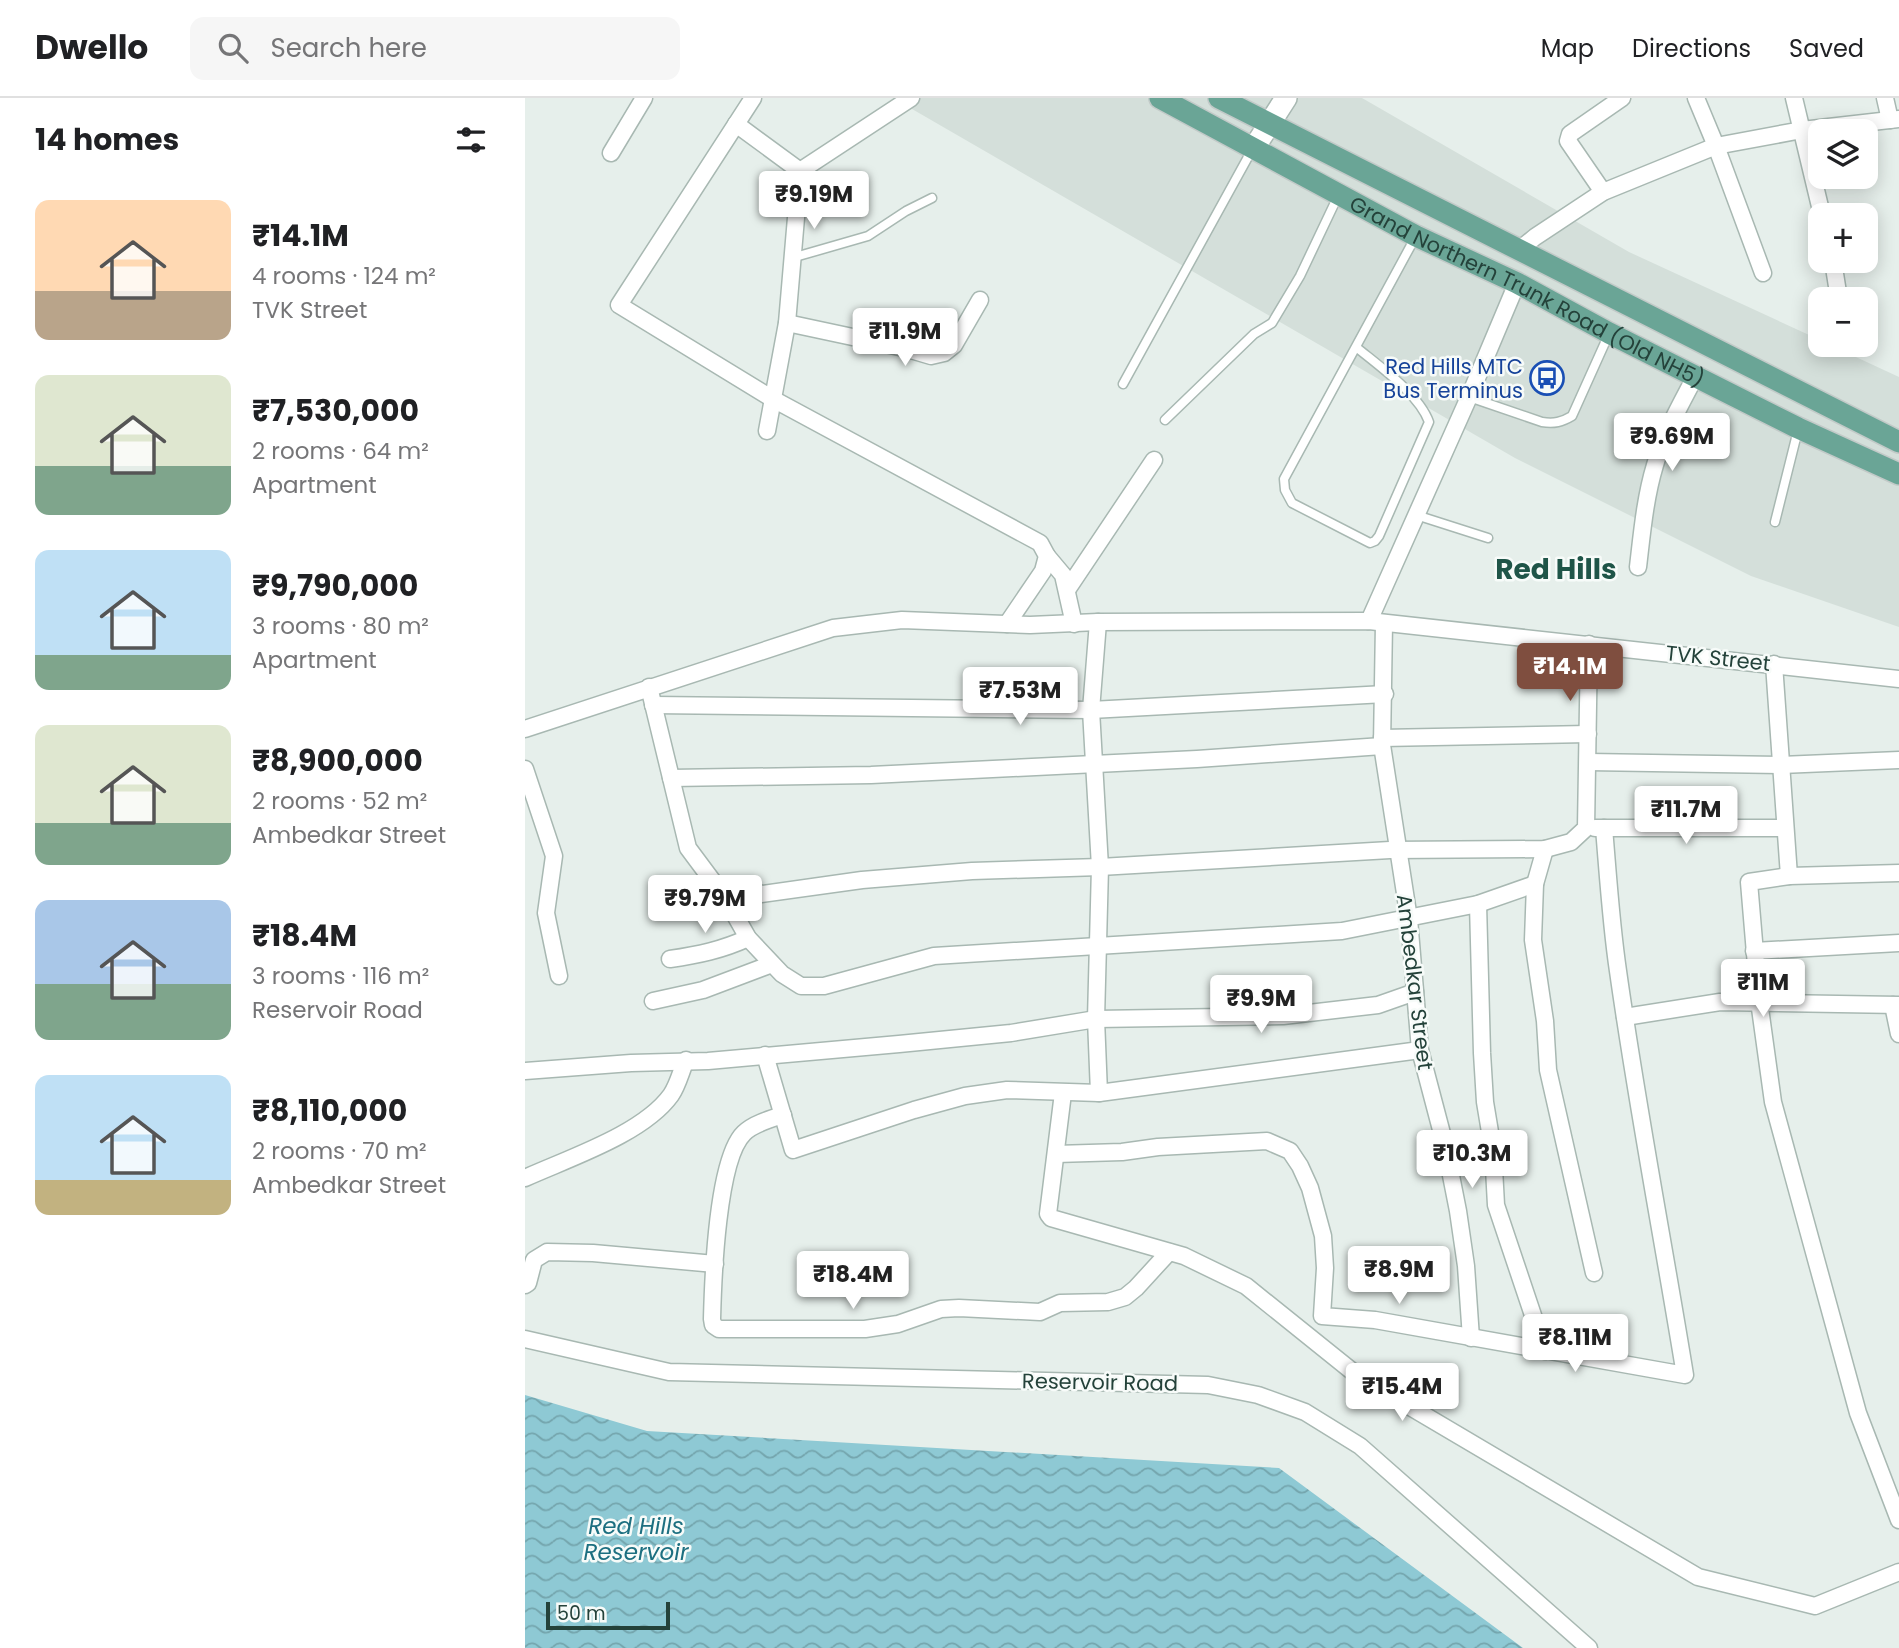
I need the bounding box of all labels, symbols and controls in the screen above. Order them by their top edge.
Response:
search box [190,17,680,80]
text: Dwello [35,24,148,71]
icon: search [214,29,252,67]
text: Search here [270,30,427,66]
text: Map [1541,32,1594,65]
text: Directions [1632,32,1751,65]
text: Saved [1789,32,1864,65]
text: 14 homes [35,118,179,161]
map controls [1808,119,1878,357]
button: layers [1808,119,1878,189]
icon: filters [452,121,490,159]
pin: ₹9.19M [757,172,871,231]
text: ₹9.19M [775,178,853,210]
street label: Grand Northern Trunk Road (Old NH5) [1345,189,1710,393]
button: + [1808,203,1878,273]
text: ₹14.1M [252,214,349,257]
icon: home [91,228,175,312]
text: 4 rooms · 124 m² [252,260,436,292]
button: − [1808,287,1878,357]
text: TVK Street [252,294,367,326]
pin: ₹11.9M [848,308,962,368]
text: ₹11.9M [869,315,941,347]
place label: Red Hills MTC Bus Terminus [1383,352,1523,405]
bus stop icon: Red Hills MTC Bus Terminus [1528,359,1566,397]
text: ₹7,530,000 [252,389,419,432]
icon: home [91,403,175,487]
pin: ₹9.69M [1615,414,1729,473]
text: ₹9.69M [1630,420,1714,452]
text: 2 rooms · 64 m² [252,435,429,467]
text: Apartment [252,469,377,501]
district label: Red Hills [1495,550,1617,589]
text: ₹9,790,000 [252,564,418,607]
icon: home [91,578,175,662]
text: 3 rooms · 80 m² [252,610,429,642]
street label: TVK Street [1664,638,1772,678]
text: Apartment [252,644,377,676]
pin: ₹14.1M [1513,644,1627,703]
text: ₹14.1M [1533,650,1607,682]
pin: ₹7.53M [963,668,1077,727]
text: ₹7.53M [979,674,1061,706]
text: ₹8,900,000 [252,739,423,782]
icon: home [91,753,175,837]
text: 2 rooms · 52 m² [252,785,427,817]
pin: ₹11.7M [1629,786,1743,846]
text: ₹11.7M [1651,793,1721,825]
text: Ambedkar Street [252,819,446,851]
pin: ₹9.79M [648,876,762,935]
text: ₹9.79M [664,882,746,914]
street label: Ambedkar Street [1390,892,1440,1072]
text: ₹18.4M [252,914,357,957]
icon: home [91,928,175,1012]
text: 3 rooms · 116 m² [252,960,429,992]
pin: ₹11M [1722,960,1804,1019]
text: ₹11M [1737,966,1789,998]
pin: ₹9.9M [1212,976,1310,1035]
text: ₹9.9M [1226,982,1296,1014]
text: Reservoir Road [252,994,423,1026]
text: ₹8,110,000 [252,1089,407,1132]
icon: home [91,1103,175,1187]
pin: ₹10.3M [1415,1130,1529,1190]
text: 2 rooms · 70 m² [252,1135,427,1167]
text: ₹10.3M [1433,1137,1511,1169]
text: Ambedkar Street [252,1169,446,1201]
pin: ₹8.9M [1350,1246,1448,1306]
pin: ₹18.4M [796,1252,910,1311]
text: ₹8.9M [1364,1253,1434,1285]
text: ₹18.4M [813,1258,893,1290]
pin: ₹8.11M [1518,1314,1632,1374]
text: ₹8.11M [1538,1321,1612,1353]
pin: ₹15.4M [1345,1364,1459,1423]
street label: Reservoir Road [1022,1366,1178,1398]
text: ₹15.4M [1362,1370,1442,1402]
water label: Red Hills Reservoir [584,1510,690,1568]
scale bar [546,1599,670,1631]
text: 50 m [557,1600,606,1627]

